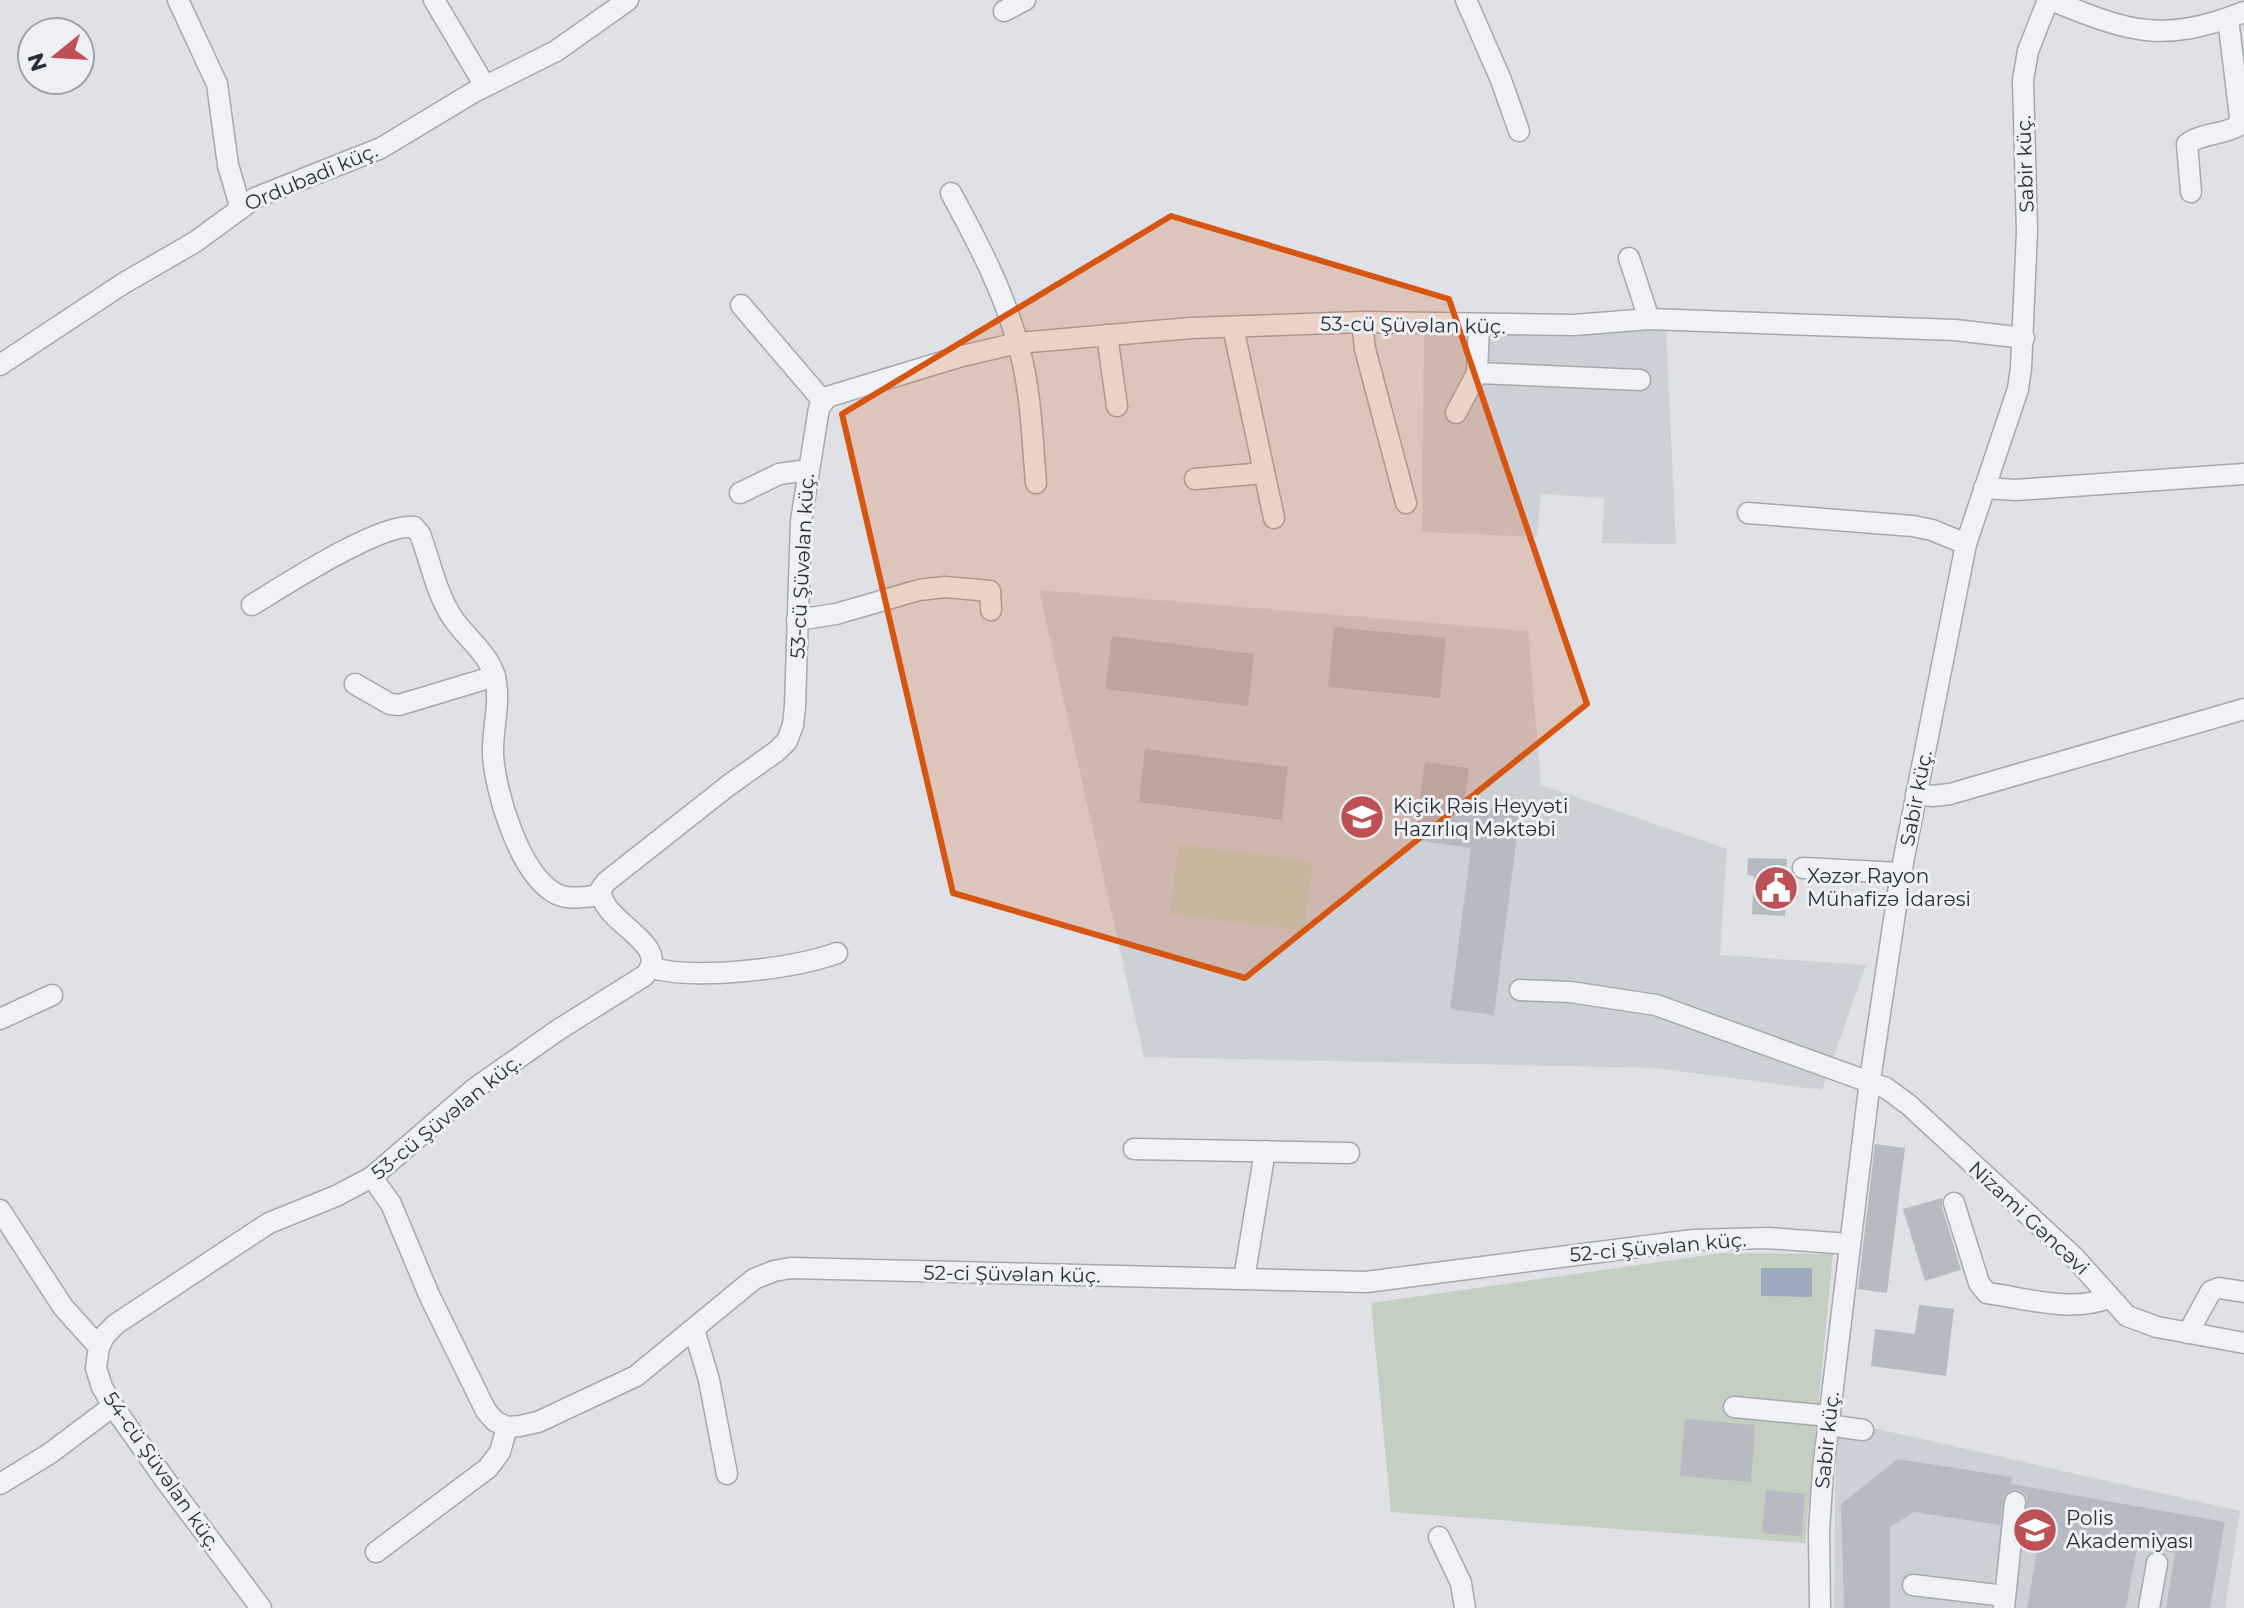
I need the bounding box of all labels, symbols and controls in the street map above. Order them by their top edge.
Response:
north arrow [16,16,96,96]
text: N [22,49,53,75]
street label: Sabir küç. [2011,115,2039,213]
street label: Ordubadi küç. [241,138,381,216]
street label: 53-cü Şüvəlan küç. [1320,311,1506,339]
street label: 53-cü Şüvəlan küç. [785,473,819,659]
street label: Sabir küç. [1895,748,1937,848]
school or university icon: Kiçik Rəis Heyyəti Hazırlıq Məktəbi [1338,793,1386,841]
place label: Kiçik Rəis Heyyəti Hazırlıq Məktəbi [1393,794,1568,841]
public building icon: Xəzər Rayon Mühafizə İdarəsi [1752,864,1800,912]
place label: Xəzər Rayon Mühafizə İdarəsi [1807,864,1971,911]
street label: 53-cü Şüvəlan küç. [366,1049,526,1185]
street label: Nizami Gəncəvi [1964,1156,2094,1280]
street label: 52-ci Şüvəlan küç. [1569,1227,1747,1267]
street label: 52-ci Şüvəlan küç. [923,1260,1101,1288]
street label: 54-cü Şüvəlan küç. [98,1387,226,1555]
street label: Sabir küç. [1810,1390,1844,1490]
school or university icon: Polis Akademiyası [2011,1506,2059,1554]
place label: Polis Akademiyası [2066,1506,2193,1553]

